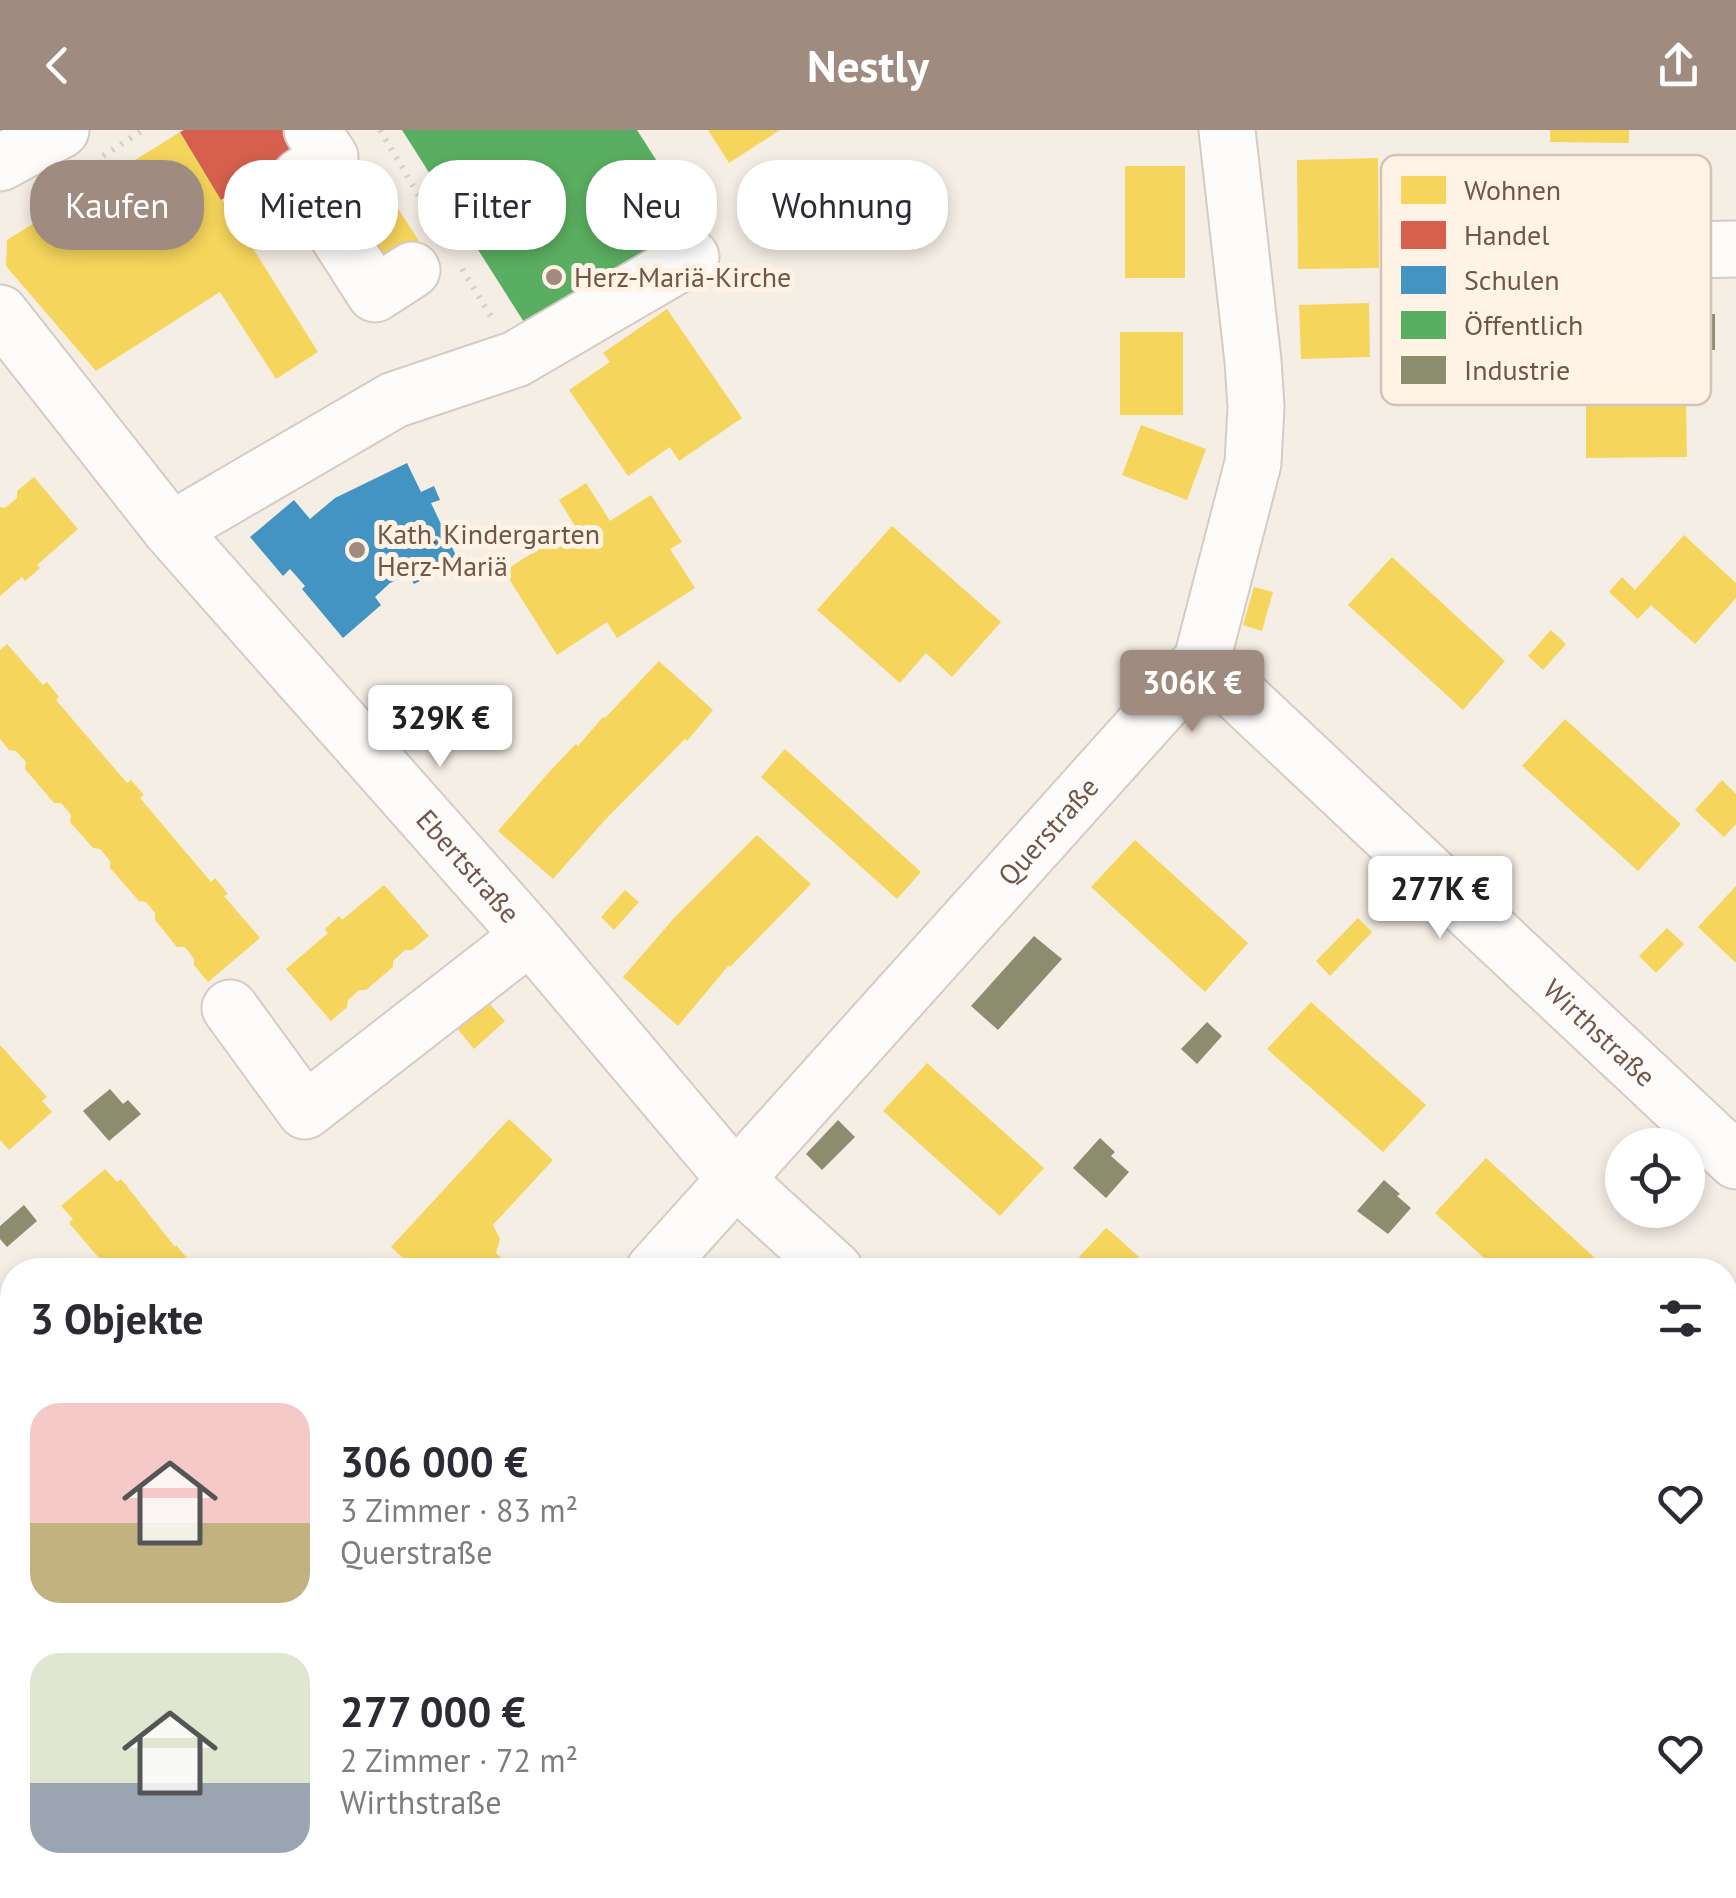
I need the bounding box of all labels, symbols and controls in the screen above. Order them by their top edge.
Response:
text: Nestly [807,36,929,94]
icon: back [30,38,85,93]
icon: share [1651,38,1706,93]
legend [1381,155,1711,405]
chip: Kaufen [30,160,204,250]
chip: Mieten [224,160,398,250]
chip: Filter [418,160,566,250]
chip: Neu [586,160,717,250]
chip: Wohnung [737,160,948,250]
text: Wohnen [1464,171,1561,208]
text: Handel [1464,216,1549,253]
place label: Herz-Mariä-Kirche [574,258,791,295]
text: Schulen [1464,261,1560,298]
marker: Herz-Mariä-Kirche [543,266,565,288]
text: Öffentlich [1464,306,1583,343]
text: Industrie [1464,351,1570,388]
place label: Kath. Kindergarten Herz-Mariä [377,515,600,584]
marker: Kath. Kindergarten Herz-Mariä [346,539,368,561]
pin: 306K € [1111,650,1273,735]
text: 306K € [1142,661,1242,703]
pin: 329K € [359,685,521,770]
text: 329K € [390,696,490,738]
street label: Querstraße [990,769,1106,893]
street label: Ebertstraße [408,801,529,930]
pin: 277K € [1359,856,1521,941]
text: 277K € [1390,867,1490,909]
street label: Wirthstraße [1536,971,1664,1094]
map controls [1605,1128,1705,1228]
button: locate [1605,1128,1705,1228]
text: 3 Objekte [30,1291,204,1346]
icon: filters [1653,1291,1708,1346]
text: 306 000 € [340,1434,528,1489]
icon: home [110,1443,230,1563]
icon: heart [1653,1476,1708,1531]
text: 3 Zimmer · 83 m² [340,1489,578,1531]
text: Querstraße [340,1531,493,1573]
text: 277 000 € [340,1684,526,1739]
icon: home [110,1693,230,1813]
icon: heart [1653,1726,1708,1781]
text: 2 Zimmer · 72 m² [340,1739,578,1781]
text: Wirthstraße [340,1781,502,1823]

